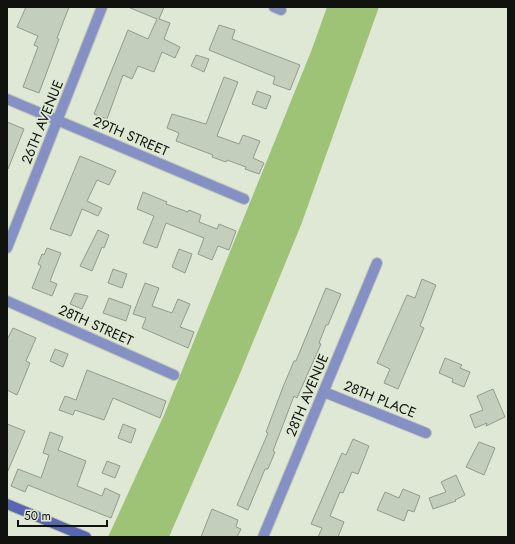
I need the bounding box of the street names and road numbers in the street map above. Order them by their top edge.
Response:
street label: 26TH AVENUE [16,77,68,167]
street label: 29TH STREET [90,111,172,161]
street label: 28TH STREET [55,300,137,351]
street label: 28TH AVENUE [281,351,333,439]
street label: 28TH PLACE [341,375,419,423]

